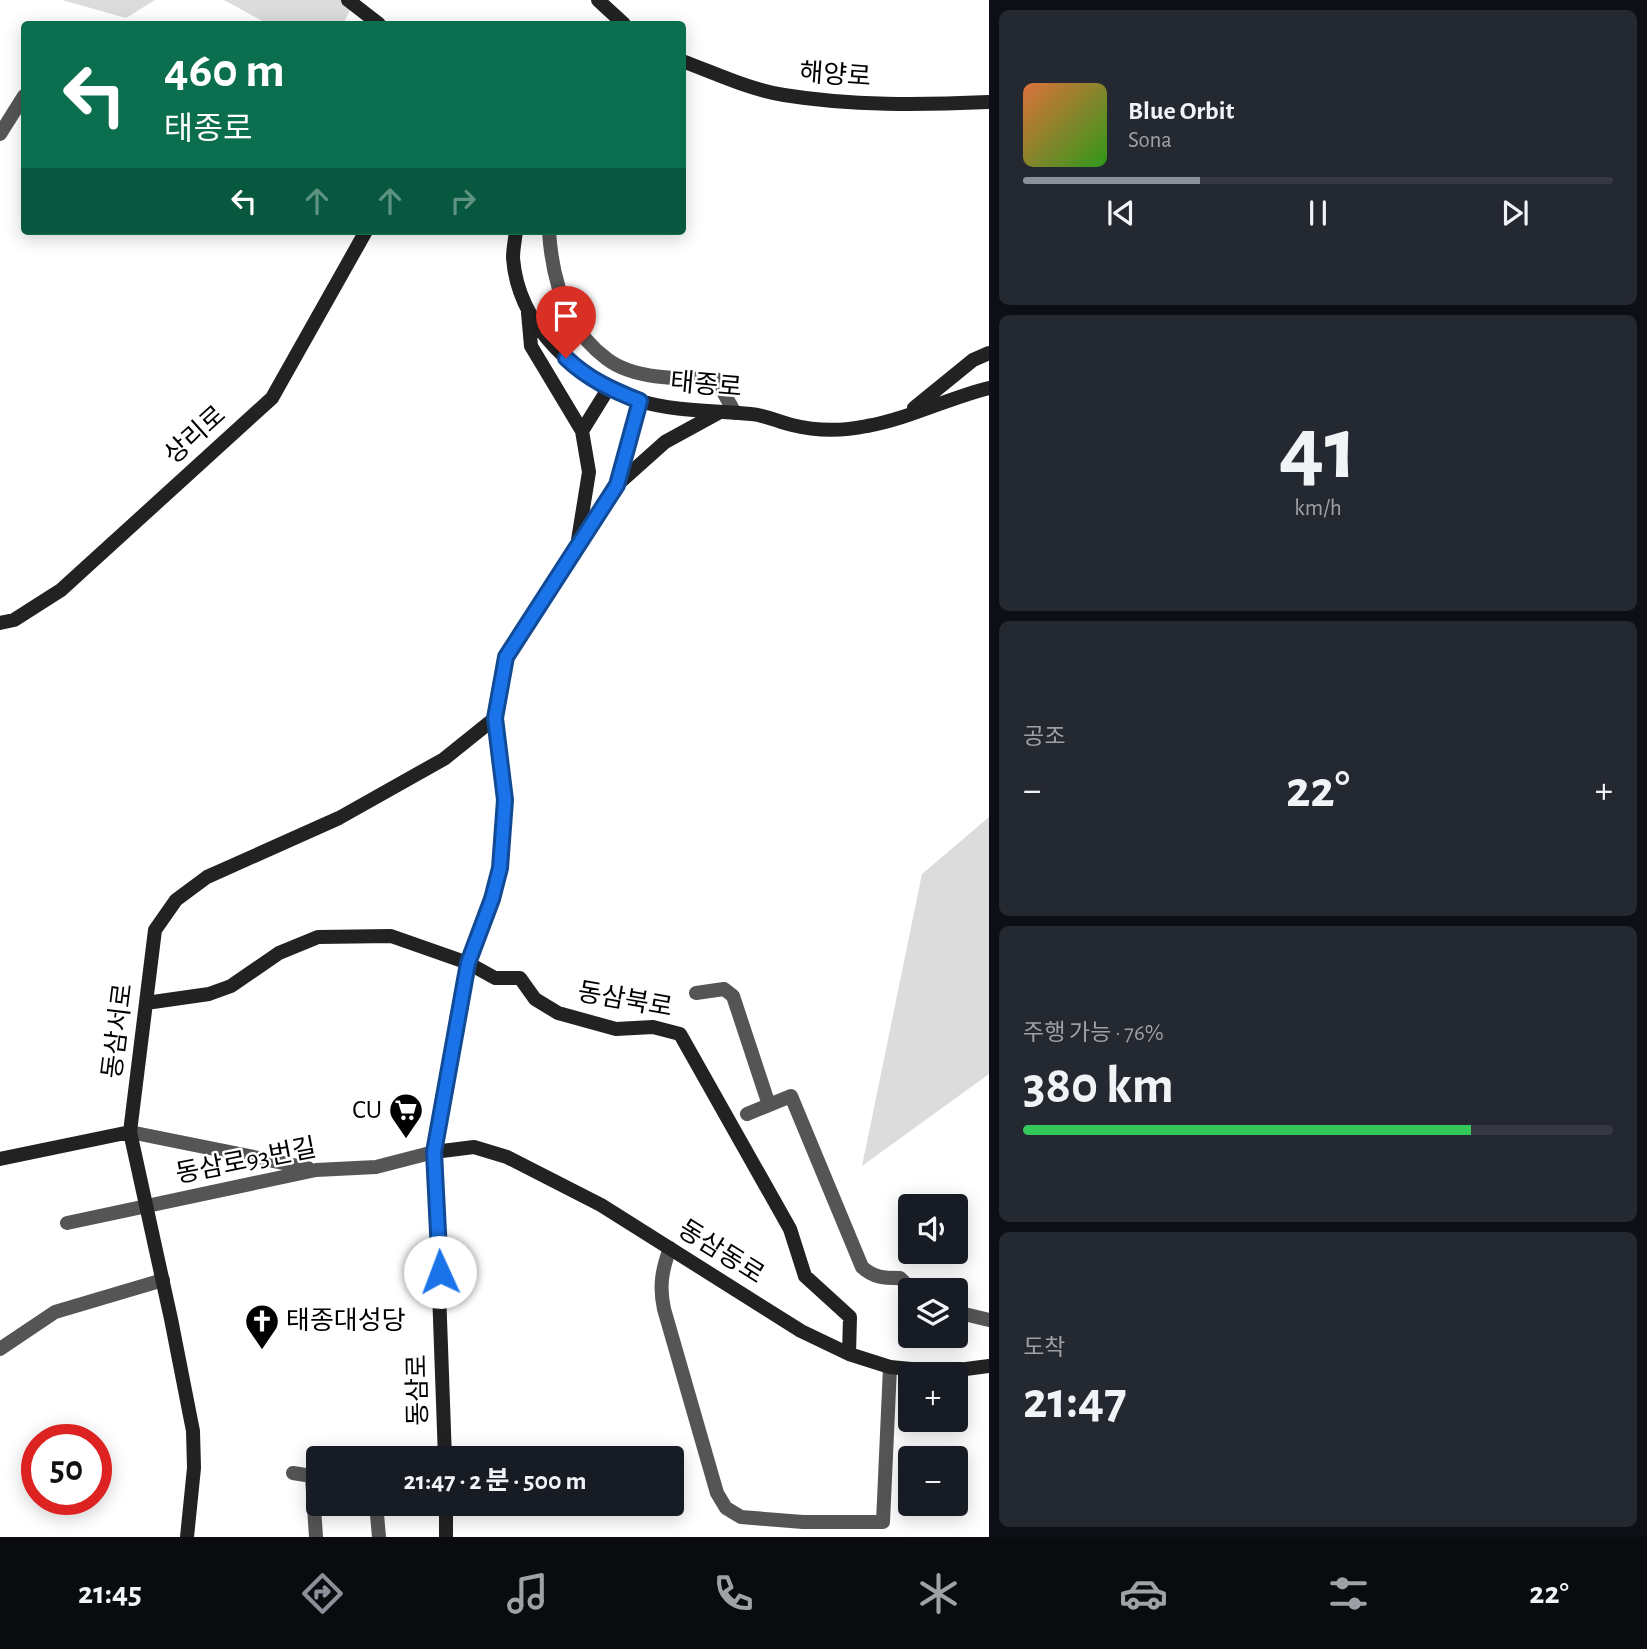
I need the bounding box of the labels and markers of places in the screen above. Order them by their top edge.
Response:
pin [536,286,596,358]
supermarket icon: CU [387,1091,425,1140]
place label: CU [352,1097,382,1123]
church icon: 태종대성당 [243,1302,281,1351]
place label: 태종대성당 [286,1307,406,1334]

